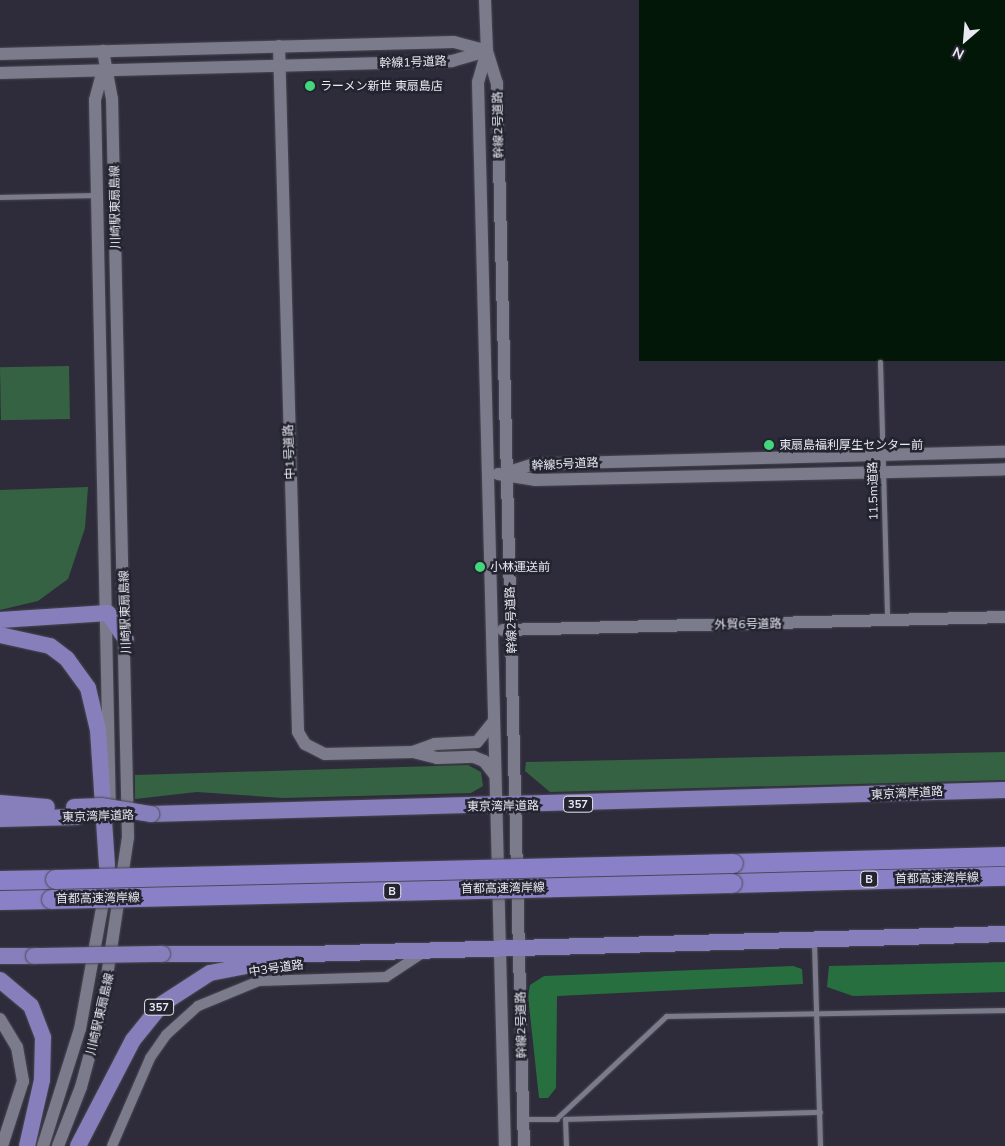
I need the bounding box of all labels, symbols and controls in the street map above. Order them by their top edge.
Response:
north arrow [940,15,990,65]
text: N [949,43,967,64]
street label: 幹線1号道路 [379,54,447,70]
place label: ラーメン新世 東扇島店 [320,79,443,93]
marker: ラーメン新世 東扇島店 [304,80,316,92]
street label: 幹線2号道路 [490,91,506,159]
street label: 川崎駅東扇島線 [107,165,123,249]
street label: 中1号道路 [281,424,297,480]
place label: 東扇島福利厚生センター前 [779,438,923,452]
marker: 東扇島福利厚生センター前 [763,439,775,451]
street label: 幹線5号道路 [531,455,599,473]
street label: 11.5m道路 [865,461,881,521]
place label: 小林運送前 [490,560,550,574]
marker: 小林運送前 [474,561,486,573]
street label: 川崎駅東扇島線 [116,570,134,654]
street label: 幹線2号道路 [503,586,519,654]
street label: 外貿6号道路 [714,616,782,632]
street label: 東京湾岸道路 [871,784,943,802]
road number: 357 [563,796,593,812]
street label: 東京湾岸道路 [467,798,539,814]
street label: 東京湾岸道路 [62,808,134,824]
street label: 首都高速湾岸線 [895,870,979,886]
road number: B [859,871,879,888]
street label: 首都高速湾岸線 [461,880,545,896]
road number: B [382,882,402,899]
street label: 首都高速湾岸線 [56,890,140,906]
street label: 中3号道路 [248,957,304,979]
street label: 川崎駅東扇島線 [84,971,116,1057]
street label: 幹線2号道路 [513,991,529,1059]
road number: 357 [144,999,174,1016]

